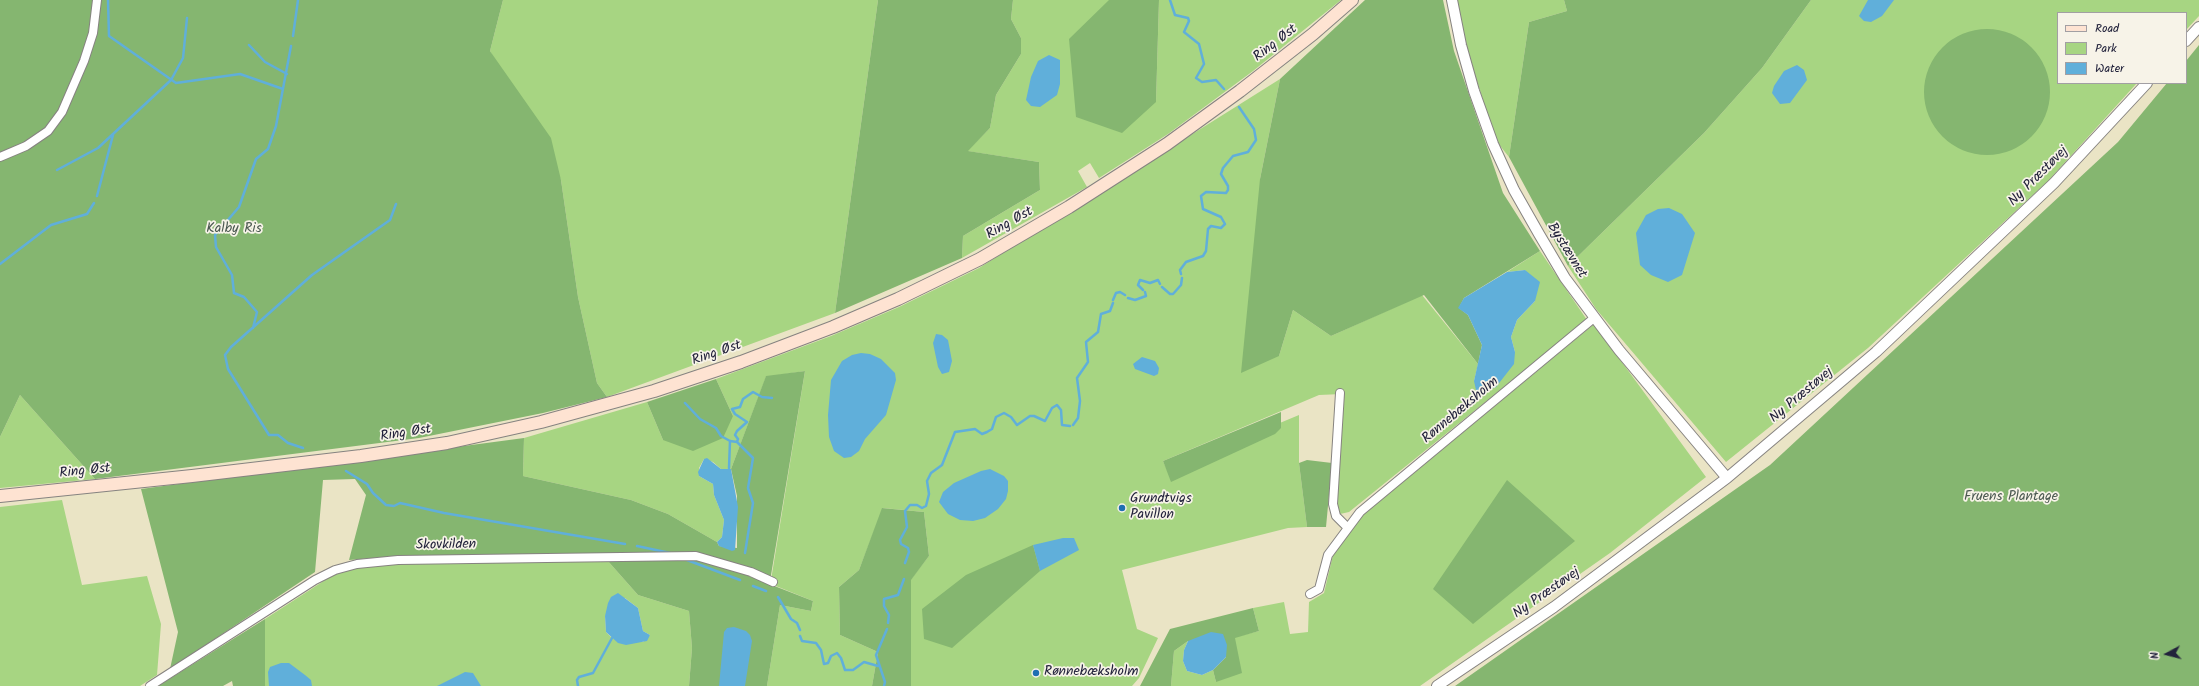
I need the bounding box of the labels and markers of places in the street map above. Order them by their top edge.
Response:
place label: Grundtvigs Pavillon [1130,492,1192,524]
marker: Grundtvigs Pavillon [1117,503,1127,513]
place label: Rønnebæksholm [1044,665,1138,681]
marker: Rønnebæksholm [1031,668,1041,678]

